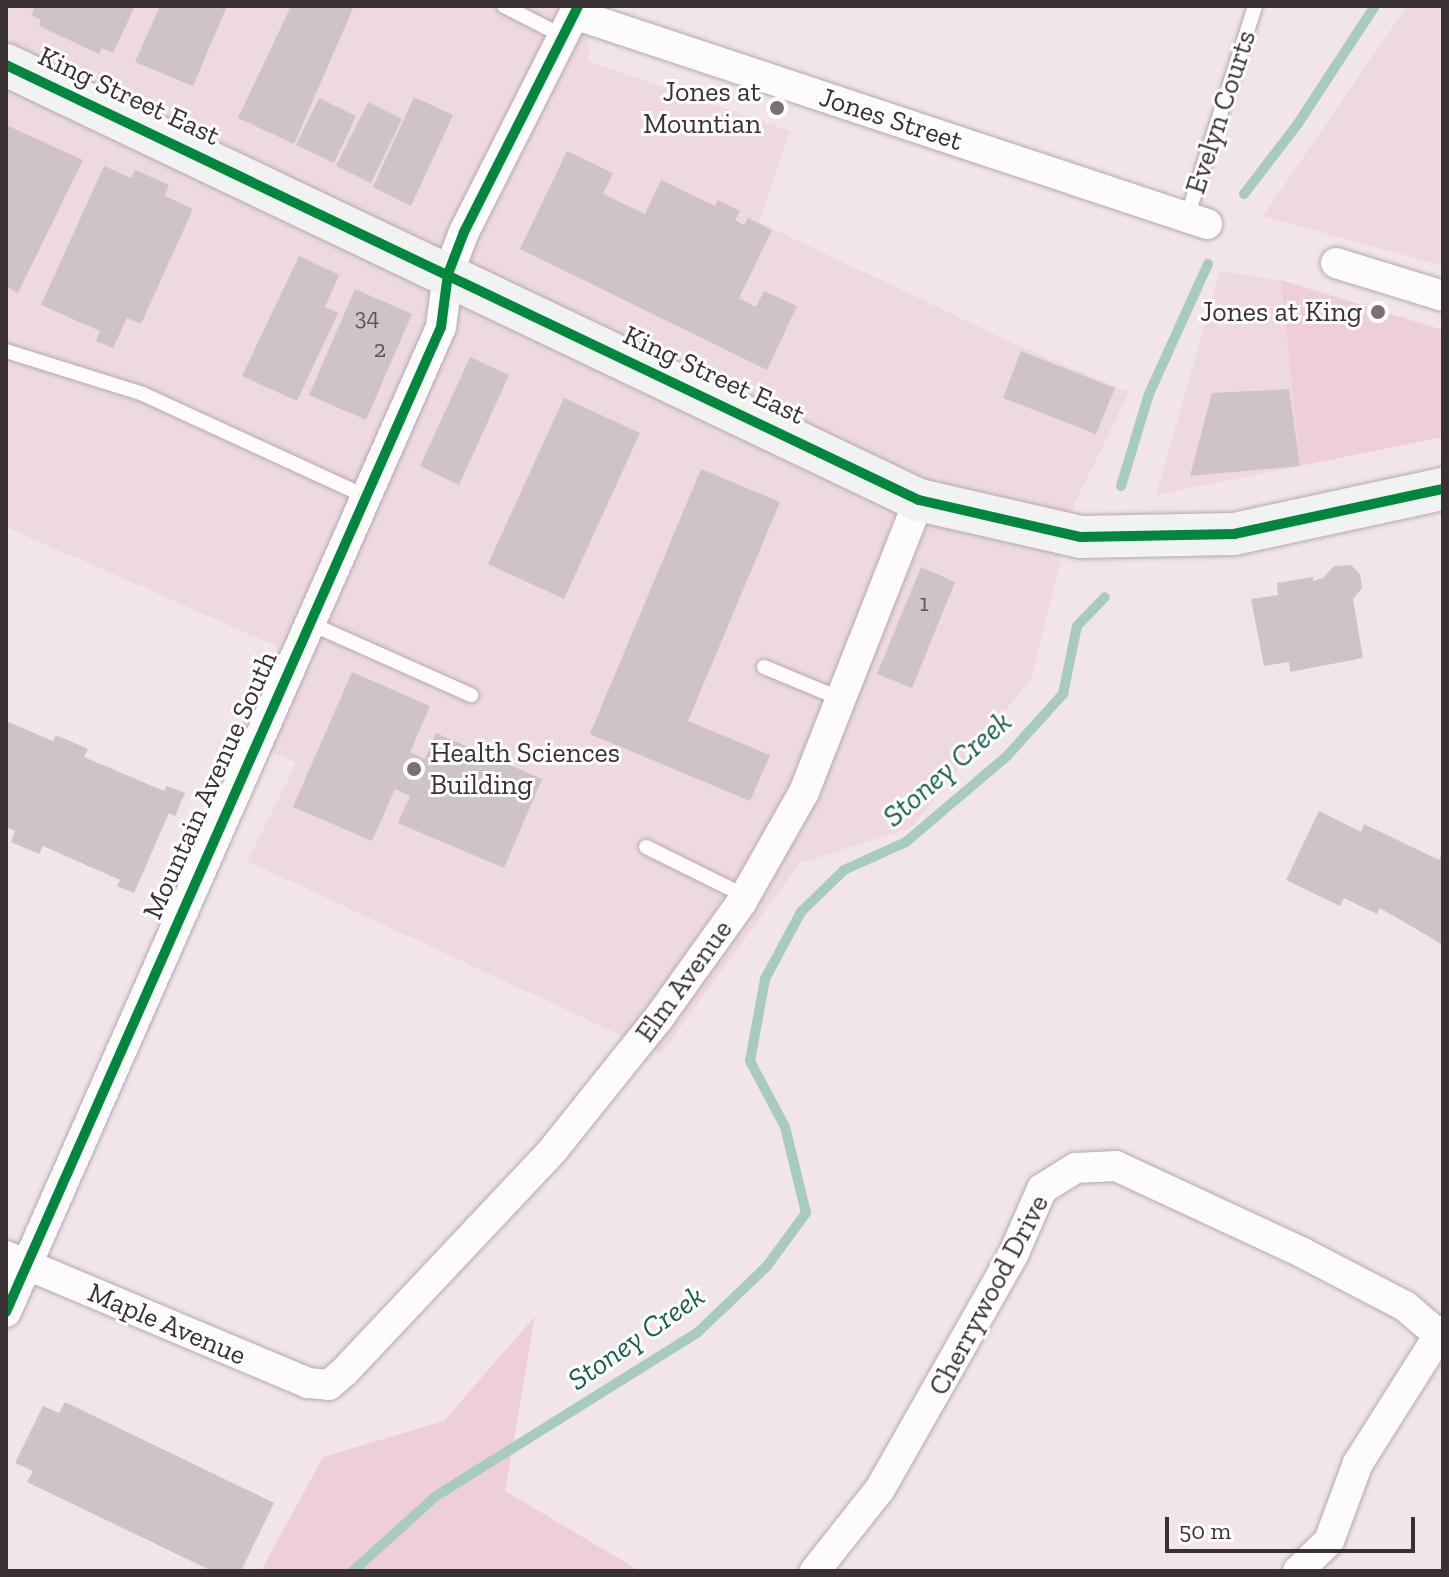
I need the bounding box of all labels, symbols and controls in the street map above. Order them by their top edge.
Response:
street label: Evelyn Courts [1179,26,1263,198]
street label: King Street East [33,39,225,153]
place label: Jones at Mountian [643,75,761,141]
street label: Jones Street [815,80,967,158]
marker: Jones at Mountian [768,99,786,117]
place label: Jones at King [1200,295,1362,329]
house number: 34 [355,303,379,331]
marker: Jones at King [1369,303,1387,321]
street label: King Street East [618,318,810,432]
house number: 2 [374,335,386,363]
house number: 1 [919,589,929,617]
street label: Mountain Avenue South [136,646,284,924]
water label: Stoney Creek [875,704,1019,834]
place label: Health Sciences Building [430,736,620,802]
marker: Health Sciences Building [405,760,423,778]
street label: Elm Avenue [628,913,740,1049]
street label: Cherrywood Drive [922,1189,1056,1401]
street label: Maple Avenue [83,1276,251,1372]
water label: Stoney Creek [561,1278,711,1398]
scale bar [1169,1501,1419,1551]
text: 50 m [1179,1516,1231,1545]

